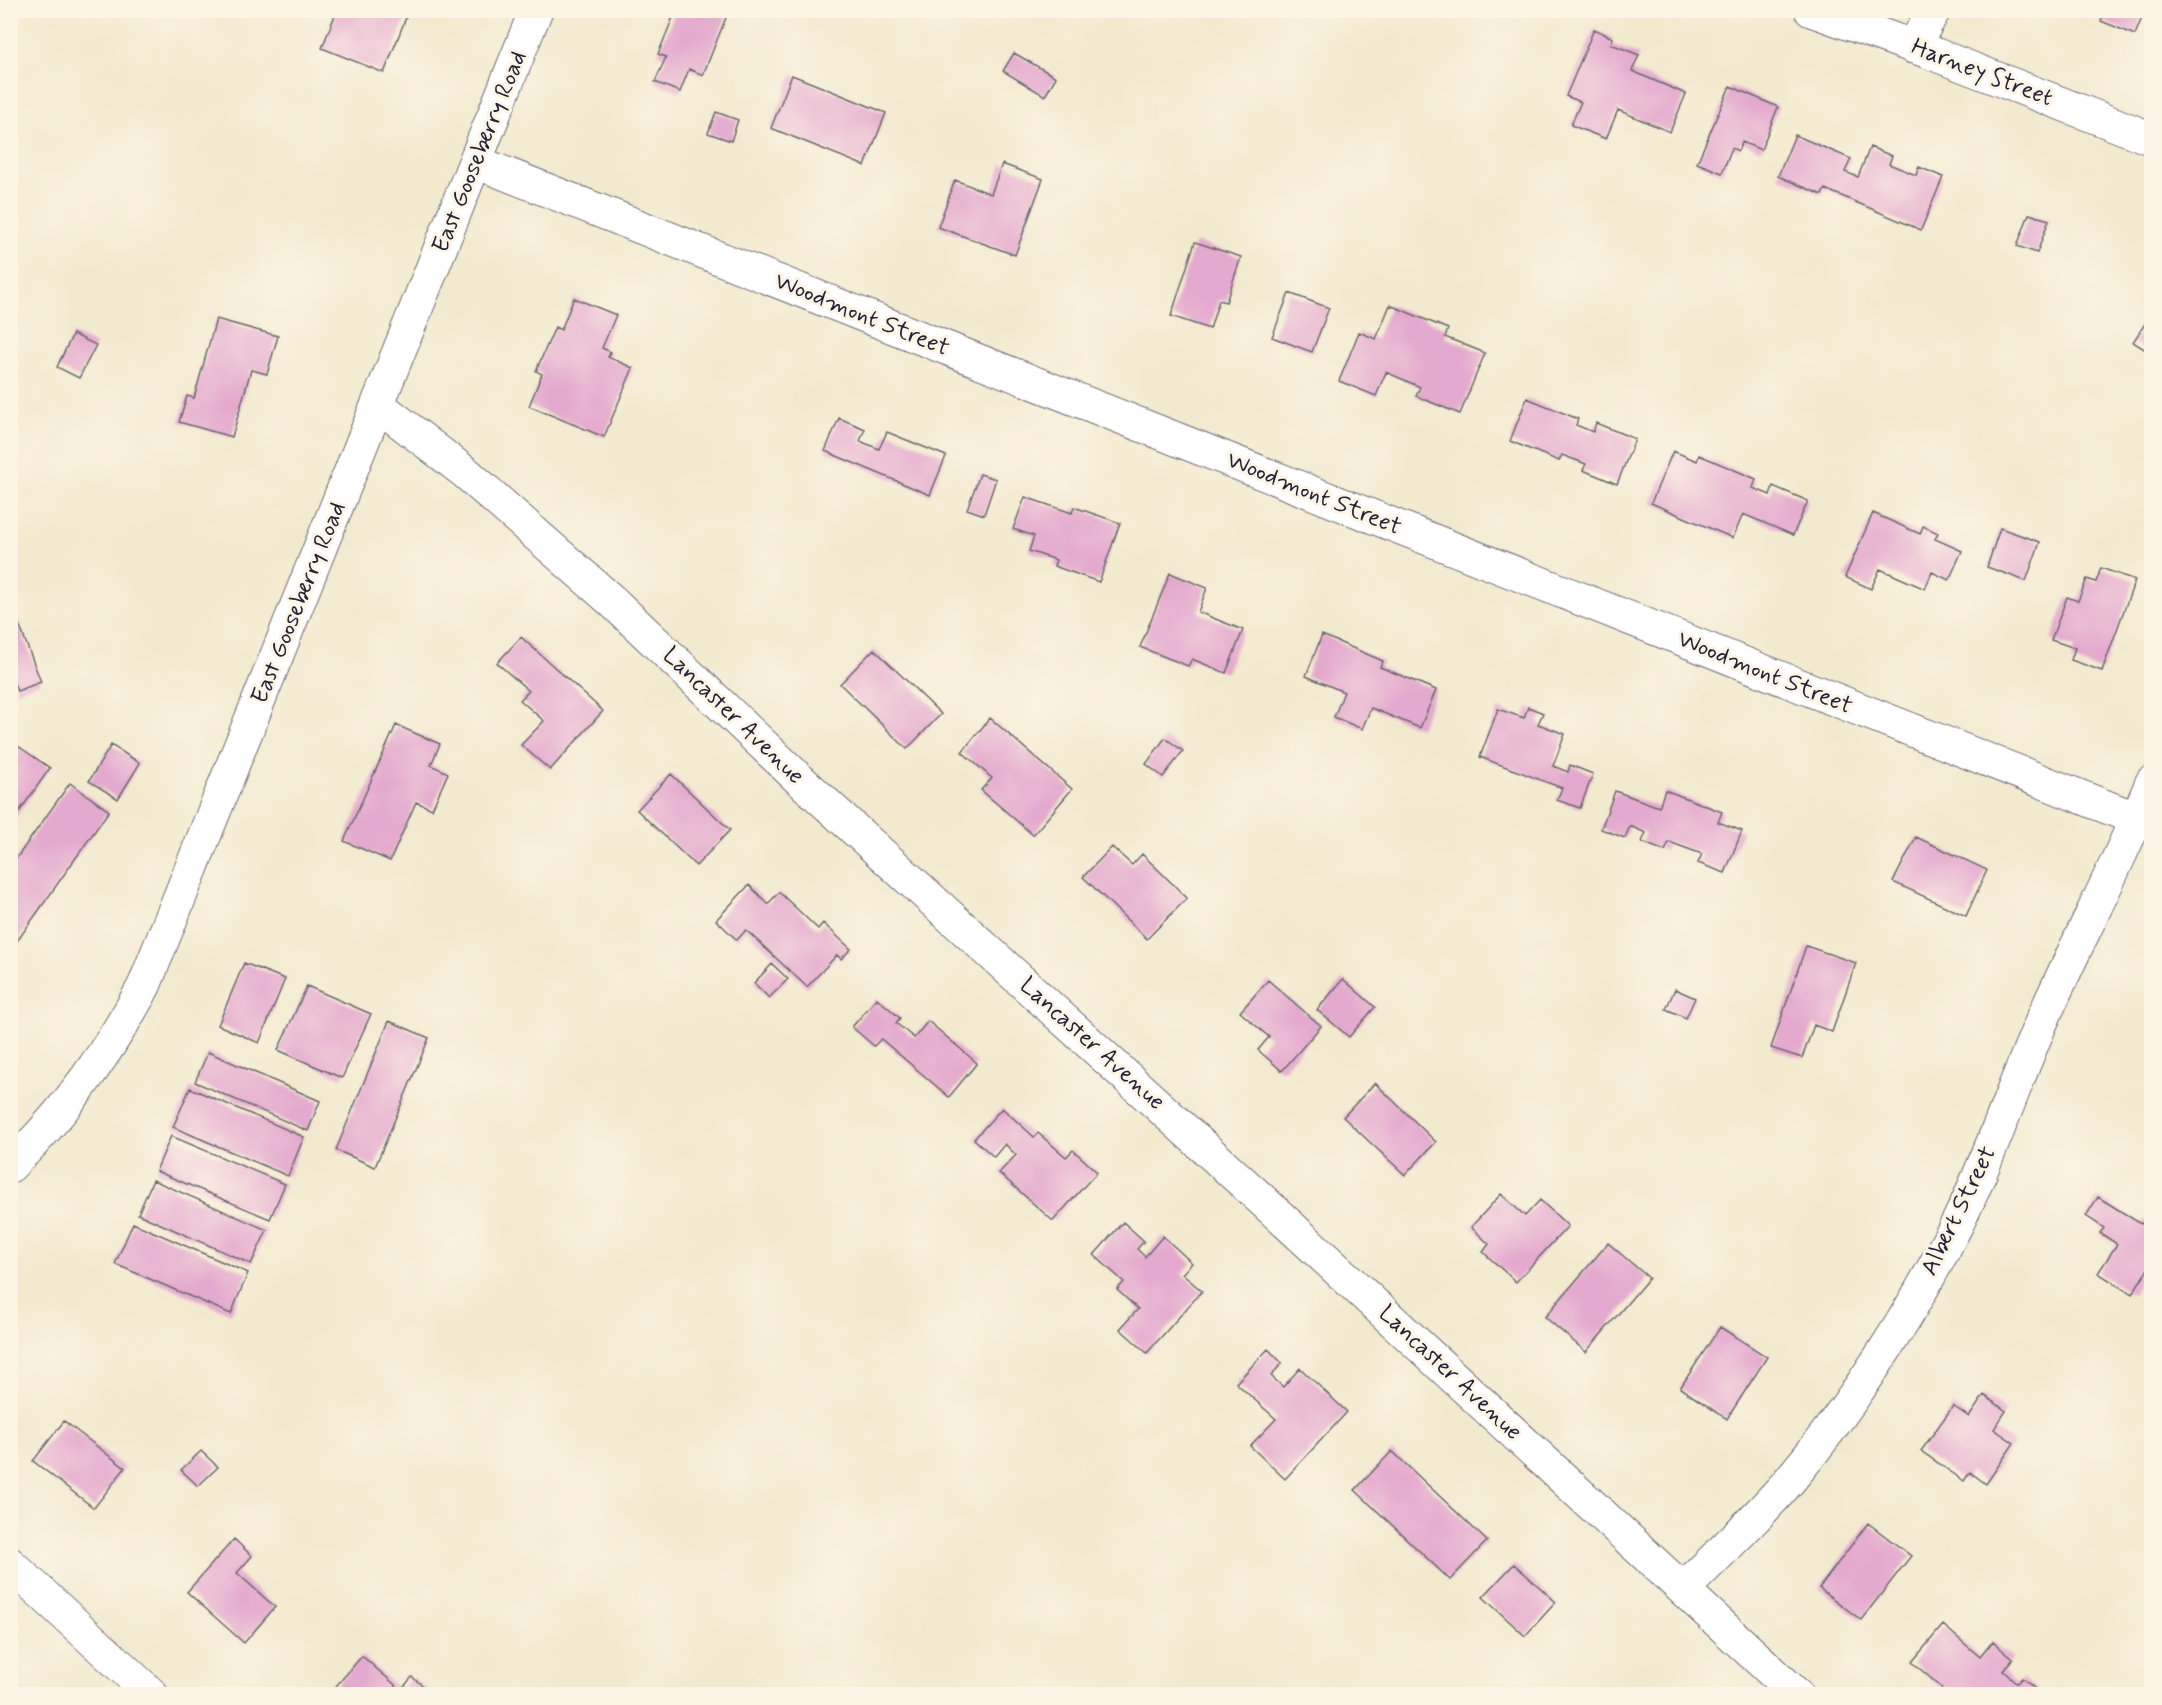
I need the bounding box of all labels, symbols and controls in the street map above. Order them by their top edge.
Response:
street label: Harney Street [1907,32,2057,114]
street label: East Gooseberry Road [425,47,535,257]
street label: Woodmont Street [770,266,954,364]
street label: Woodmont Street [1222,445,1406,543]
street label: East Gooseberry Road [244,498,354,708]
street label: Woodmont Street [1673,624,1857,722]
street label: Lancaster Avenue [656,640,810,792]
street label: Lancaster Avenue [1013,970,1171,1118]
street label: Albert Street [1914,1141,2004,1281]
street label: Lancaster Avenue [1372,1298,1528,1448]

